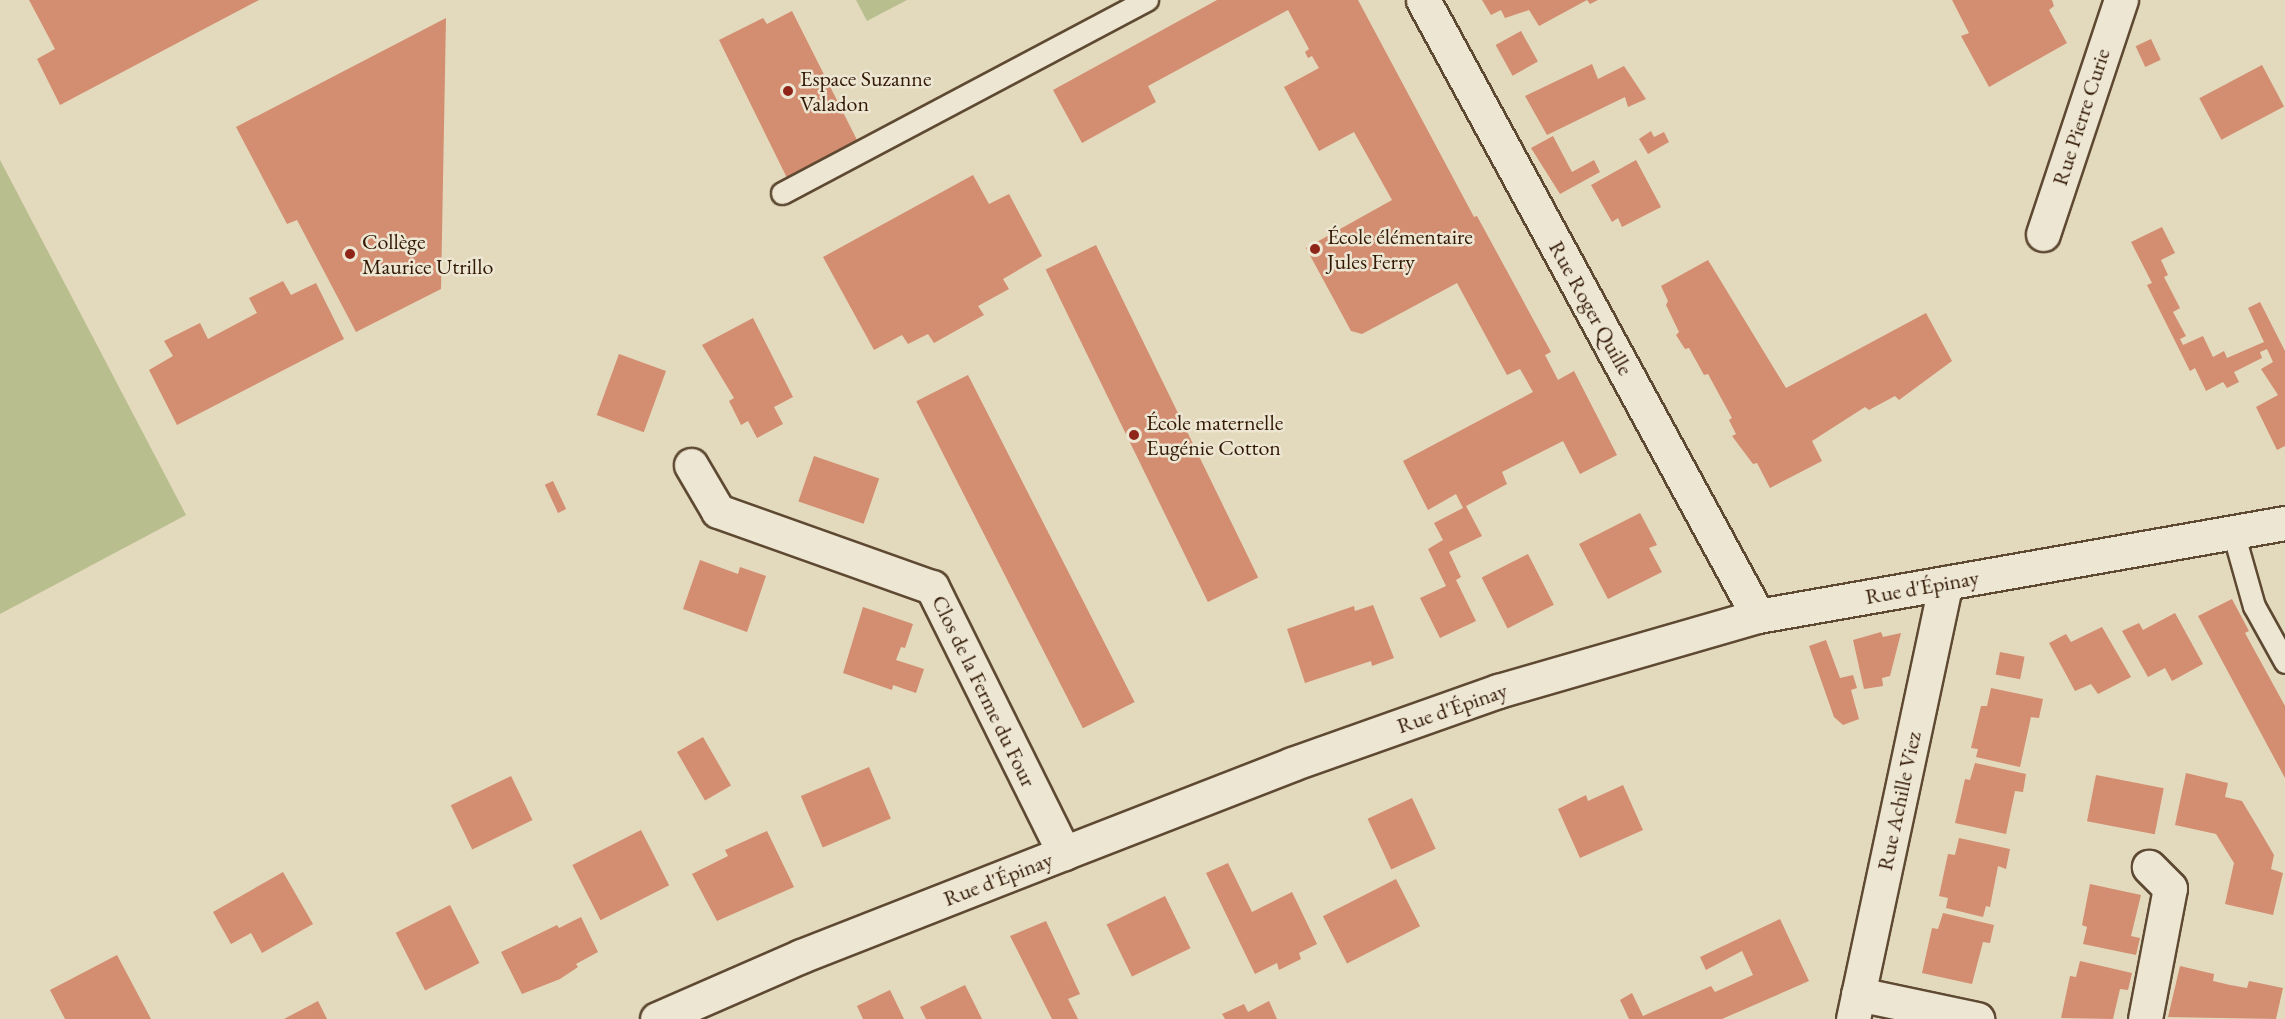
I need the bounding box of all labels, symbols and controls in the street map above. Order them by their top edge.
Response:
street label: Rue Pierre Curie [2046,45,2116,189]
place label: Espace Suzanne Valadon [800,65,931,116]
marker: Espace Suzanne Valadon [781,84,795,98]
place label: École élémentaire Jules Ferry [1327,223,1473,274]
place label: Collège Maurice Utrillo [362,228,493,280]
street label: Rue Roger Quille [1543,236,1639,380]
marker: École élémentaire Jules Ferry [1308,242,1322,256]
marker: Collège Maurice Utrillo [343,247,357,261]
place label: École maternelle Eugénie Cotton [1146,409,1283,460]
marker: École maternelle Eugénie Cotton [1127,428,1141,442]
street label: Rue d'Épinay [1863,564,1981,610]
street label: Clos de la Ferme du Four [926,591,1042,791]
street label: Rue d'Épinay [1393,677,1511,739]
street label: Rue Achille Viez [1871,729,1927,873]
street label: Rue d'Épinay [940,846,1056,912]

